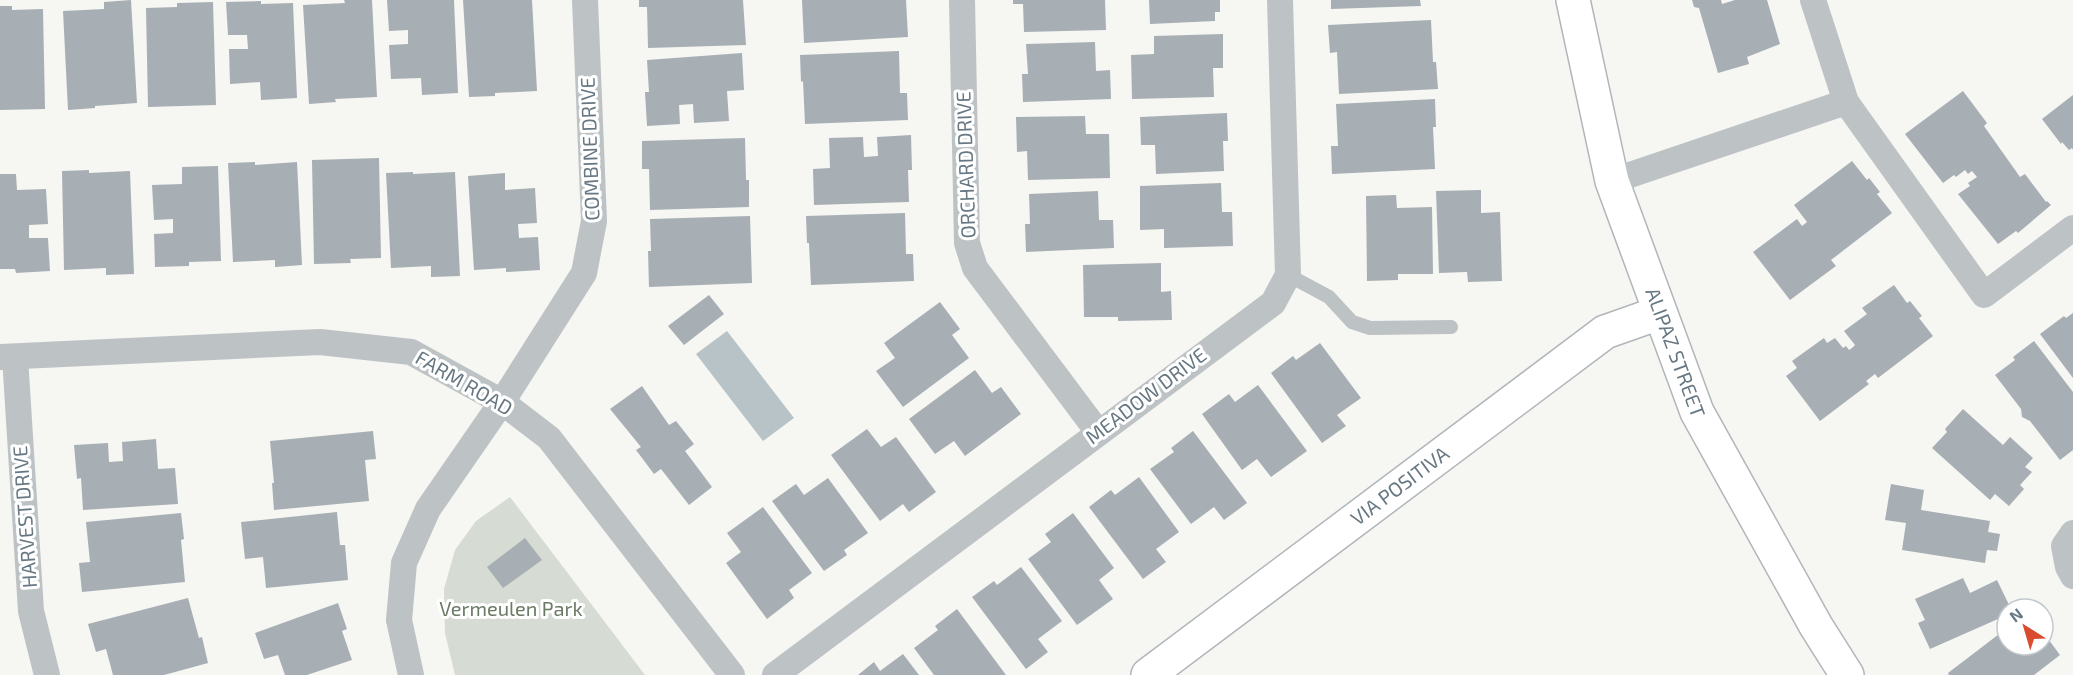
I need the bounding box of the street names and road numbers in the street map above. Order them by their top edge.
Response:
street label: COMBINE DRIVE [574,77,604,221]
street label: ORCHARD DRIVE [950,91,980,239]
street label: ALIPAZ STREET [1641,284,1711,421]
street label: MEADOW DRIVE [1080,342,1211,448]
street label: FARM ROAD [412,345,517,420]
street label: VIA POSITIVA [1346,440,1454,530]
street label: HARVEST DRIVE [7,445,41,589]

